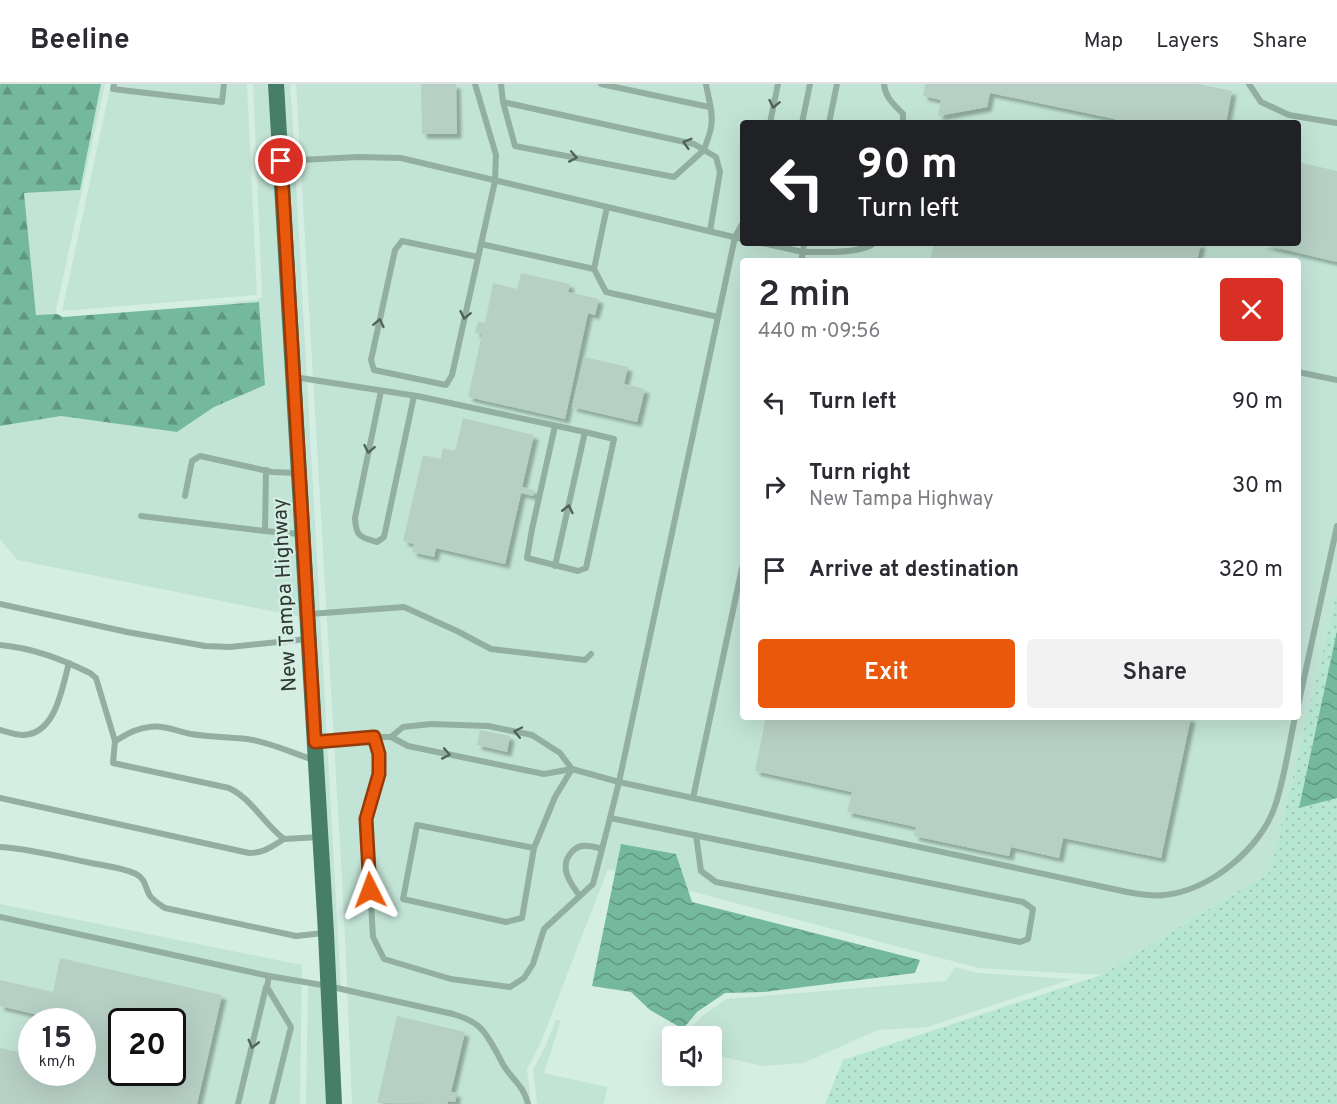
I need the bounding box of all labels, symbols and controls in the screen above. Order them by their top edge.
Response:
text: Beeline [30,23,130,59]
text: Map [1084,28,1123,55]
text: Layers [1156,28,1219,55]
text: Share [1252,28,1307,55]
one-way arrow [768,98,781,108]
pin [255,135,306,186]
one-way arrow [682,138,693,150]
text: 90 m [857,140,958,193]
icon: arrive [264,144,297,177]
icon: left [758,144,836,222]
one-way arrow [567,150,577,163]
text: Turn left [857,192,959,226]
text: 2 min [758,273,851,319]
button: close [1220,278,1283,341]
one-way arrow [460,309,473,319]
one-way arrow [372,318,385,328]
text: 440 m · 09:56 [758,319,880,345]
icon: left [758,386,791,419]
text: Turn left [809,389,897,416]
text: 90 m [1232,389,1283,416]
one-way arrow [363,443,376,453]
text: Turn right [809,460,911,487]
icon: right [758,470,791,503]
text: 30 m [1232,473,1283,500]
text: New Tampa Highway [809,487,994,513]
street label: New Tampa Highway [267,497,304,692]
one-way arrow [560,504,573,514]
icon: arrive [758,554,791,587]
text: Arrive at destination [809,557,1019,584]
text: 320 m [1219,557,1283,584]
button: Exit [758,639,1015,708]
button: Share [1027,639,1283,708]
one-way arrow [513,726,523,739]
one-way arrow [441,747,451,760]
position arrow [338,858,402,922]
speed limit sign: 20 [108,1008,186,1086]
text: 15 [42,1021,72,1058]
map controls [662,1026,722,1086]
button: sound [662,1026,722,1086]
one-way arrow [248,1039,261,1049]
text: km/h [39,1053,75,1072]

